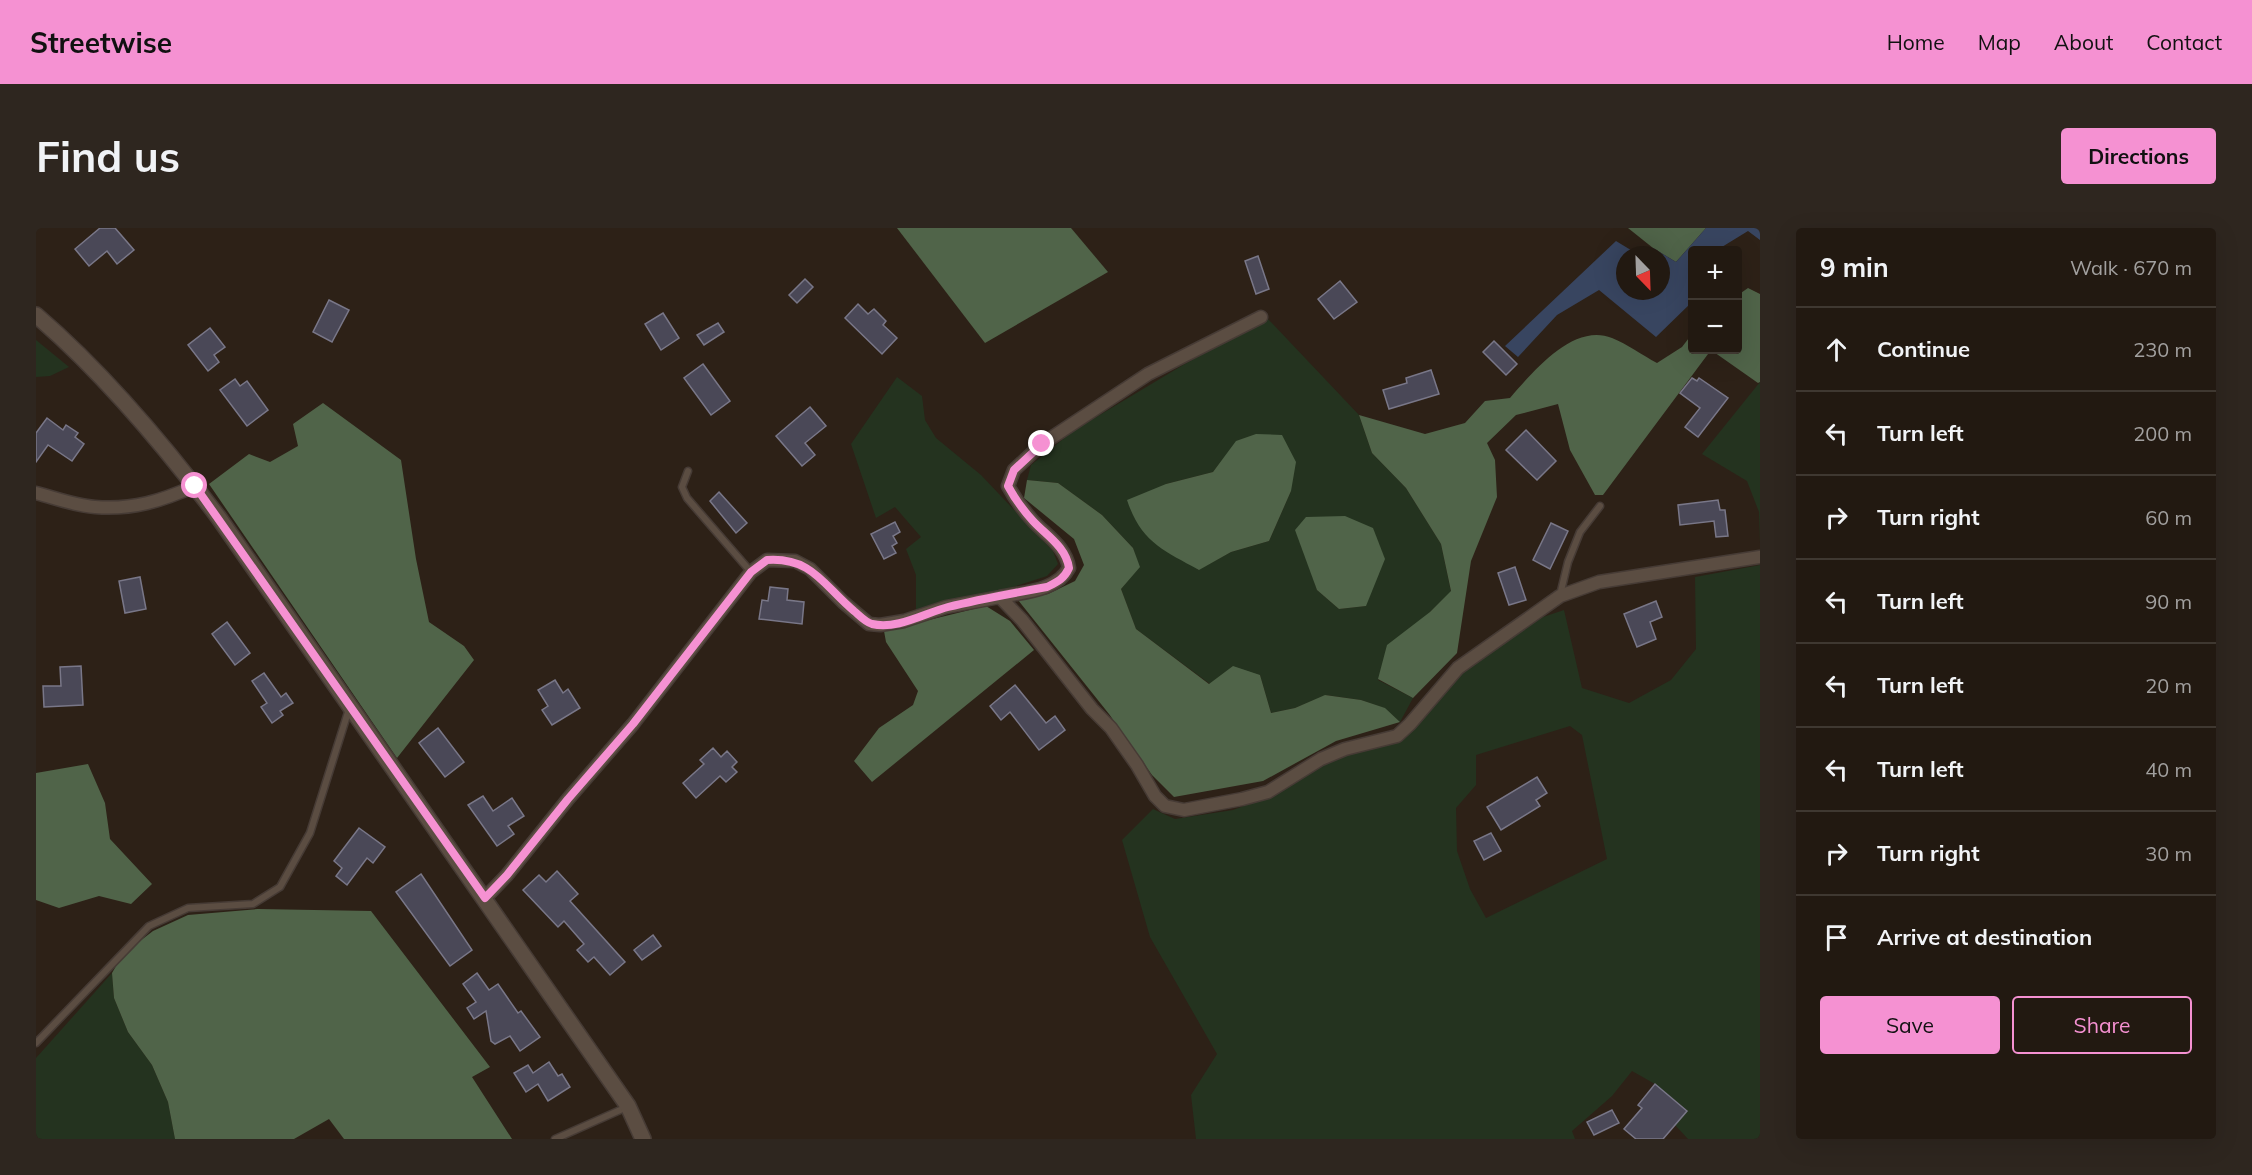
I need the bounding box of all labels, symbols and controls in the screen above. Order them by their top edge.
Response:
text: Streetwise [30,25,172,60]
text: Home [1887,29,1945,55]
text: Map [1978,29,2021,55]
text: About [2054,29,2113,55]
text: Contact [2146,29,2222,55]
button: Directions [2061,128,2216,184]
text: Find us [36,130,180,183]
north arrow [1616,246,1670,300]
map controls [1688,246,1742,354]
button: + [1688,246,1742,300]
text: 9 min [1820,251,1889,284]
text: Walk · 670 m [2070,255,2192,280]
button: − [1688,300,1742,354]
icon: ahead [1820,333,1853,366]
text: Continue [1877,335,1970,363]
text: 230 m [2133,337,2192,362]
icon: left [1820,417,1853,450]
text: Turn left [1877,419,1964,447]
text: 200 m [2133,421,2192,446]
route end [1028,430,1054,456]
route start [181,472,207,498]
icon: right [1820,501,1853,534]
text: Turn right [1877,503,1980,531]
text: 60 m [2145,505,2192,530]
icon: left [1820,585,1853,618]
text: Turn left [1877,587,1964,615]
text: 90 m [2145,589,2192,614]
icon: left [1820,669,1853,702]
text: Turn left [1877,671,1964,699]
text: 20 m [2145,673,2192,698]
icon: left [1820,753,1853,786]
text: Turn left [1877,755,1964,783]
text: 40 m [2145,757,2192,782]
icon: right [1820,837,1853,870]
text: Turn right [1877,839,1980,867]
text: 30 m [2145,841,2192,866]
icon: arrive [1820,921,1853,954]
text: Arrive at destination [1877,923,2092,951]
button: Save [1820,996,2000,1054]
button: Share [2012,996,2192,1054]

